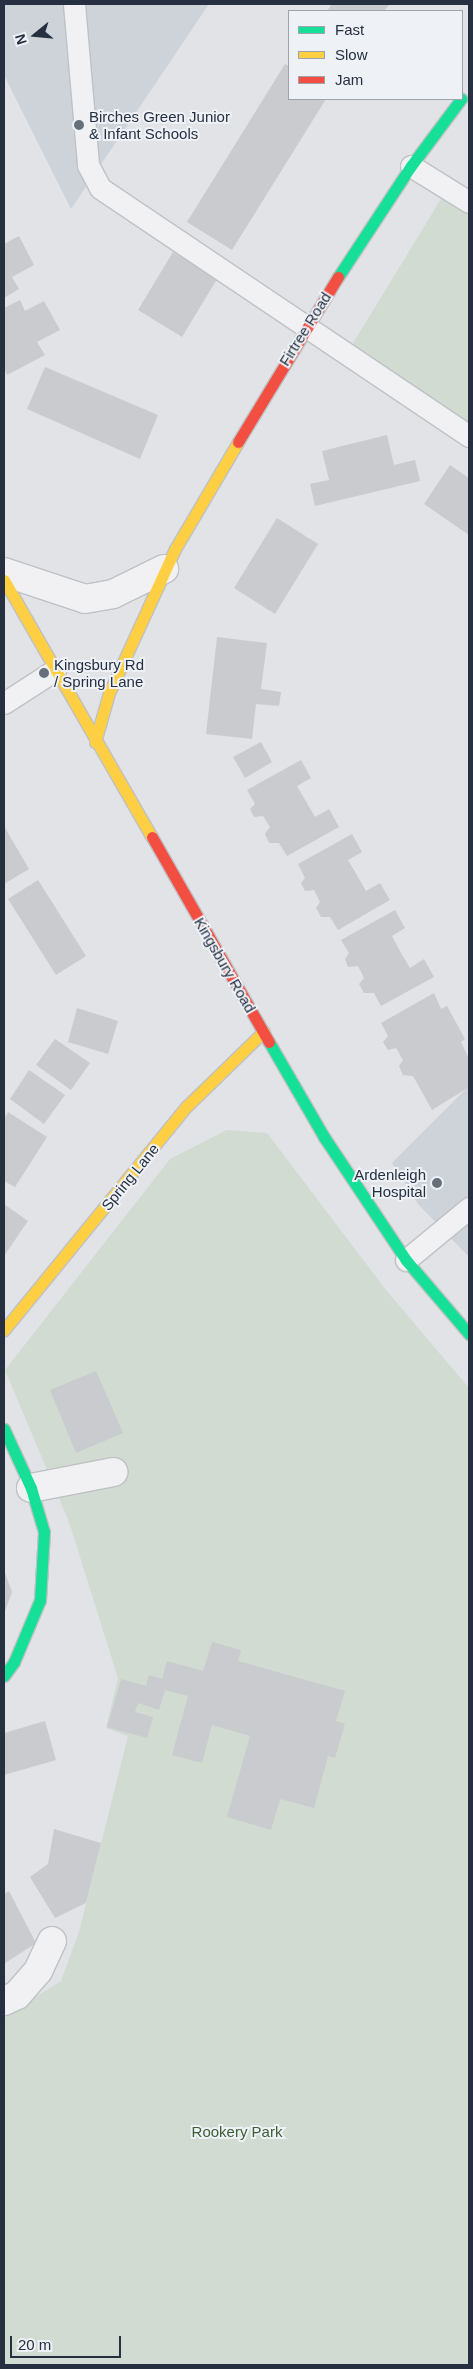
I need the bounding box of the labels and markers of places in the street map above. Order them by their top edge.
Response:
place label: Birches Green Junior & Infant Schools [89,107,230,142]
marker: Birches Green Junior & Infant Schools [73,119,85,131]
place label: Kingsbury Rd / Spring Lane [54,655,144,690]
marker: Kingsbury Rd / Spring Lane [38,667,50,679]
place label: Ardenleigh Hospital [354,1165,426,1200]
marker: Ardenleigh Hospital [430,1176,444,1190]

